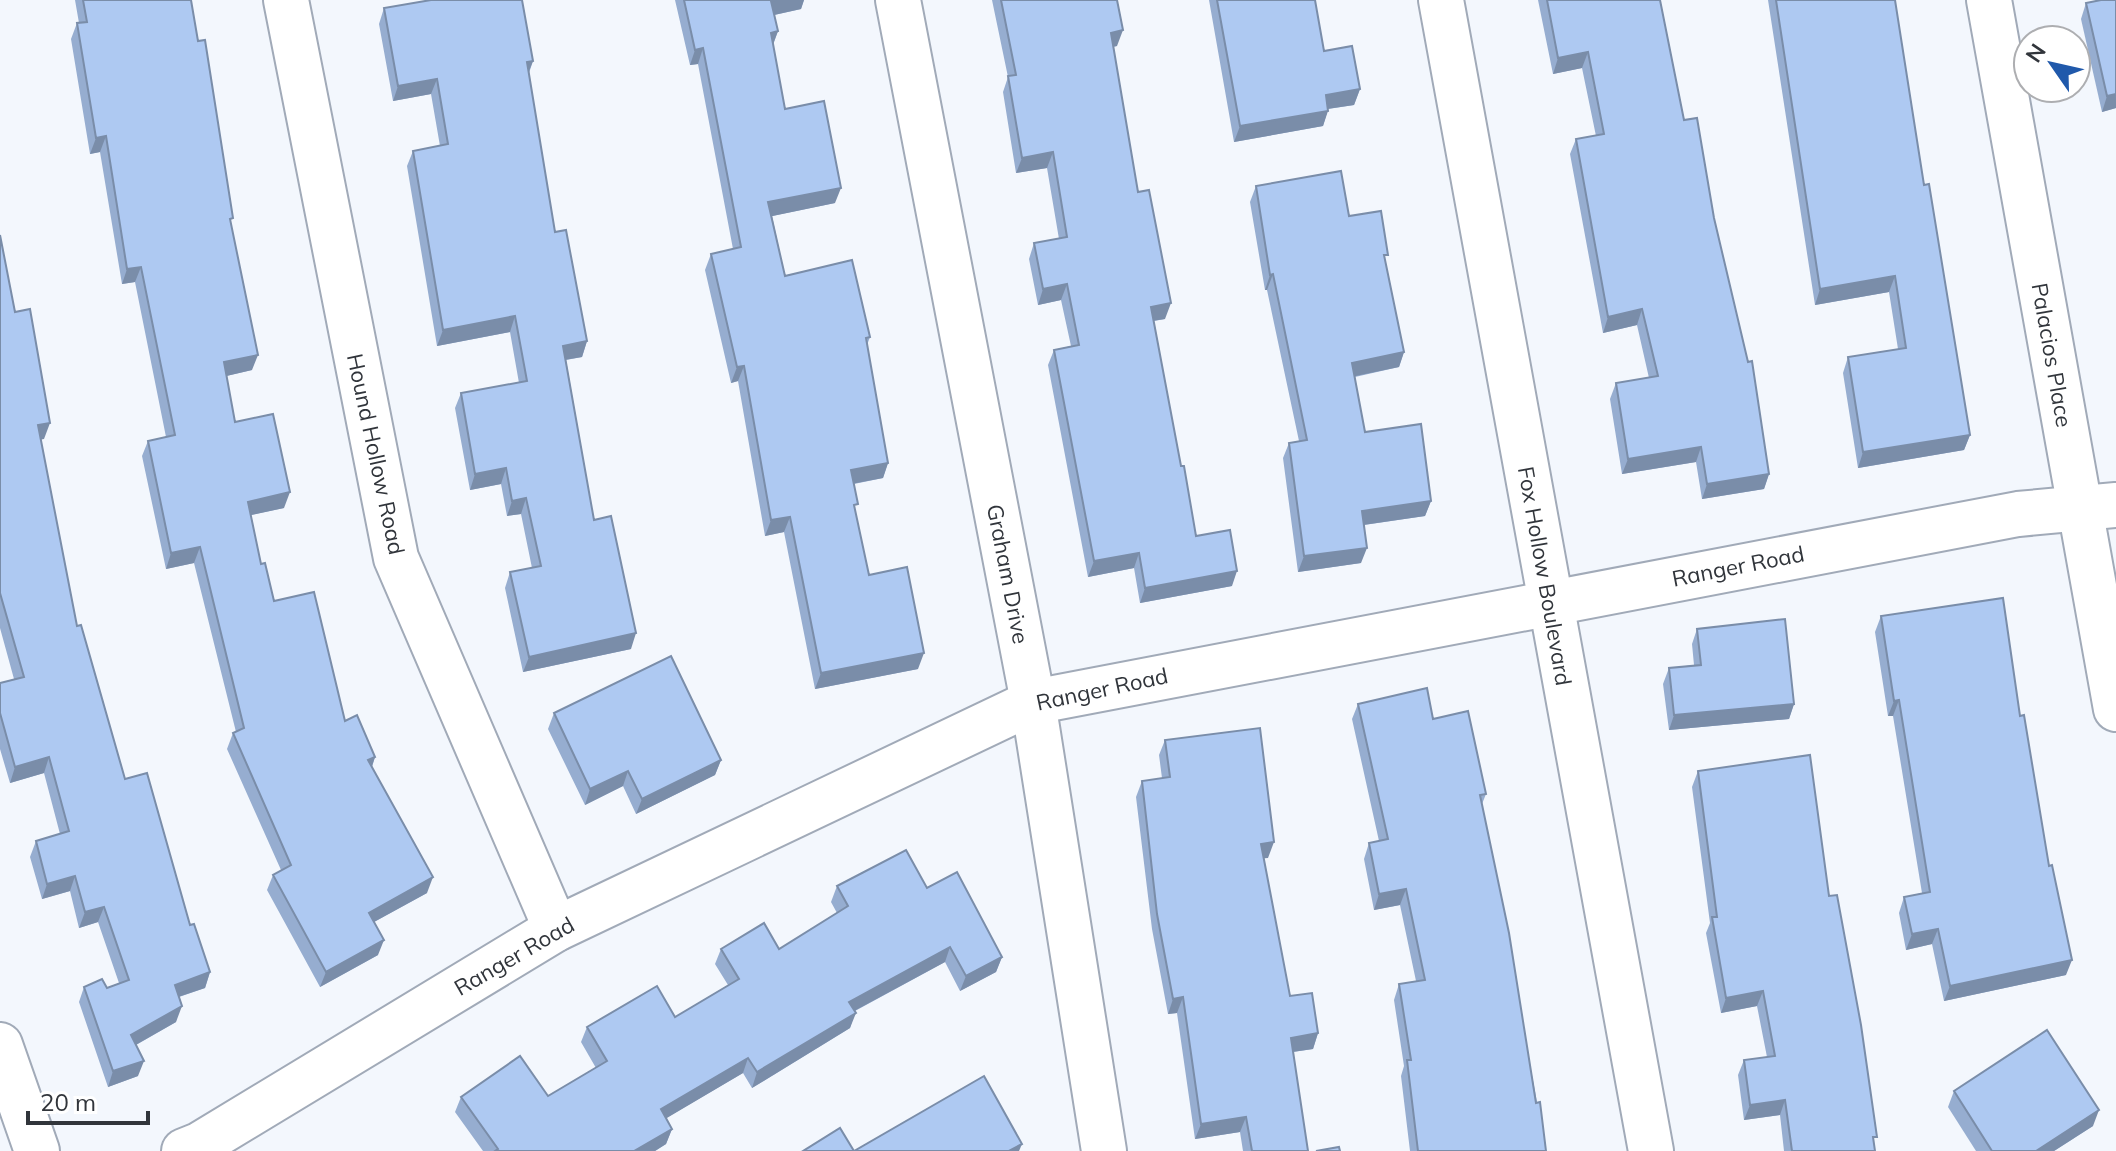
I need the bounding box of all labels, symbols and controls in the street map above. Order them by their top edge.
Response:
north arrow [2012,24,2092,104]
text: N [2019,38,2052,68]
street label: Palacios Place [2026,281,2078,429]
street label: Hound Hollow Road [341,351,411,557]
street label: Fox Hollow Boulevard [1512,464,1578,688]
street label: Graham Drive [981,502,1035,646]
street label: Ranger Road [1669,539,1807,593]
street label: Ranger Road [1033,661,1171,717]
street label: Ranger Road [449,910,579,1002]
scale bar [28,1075,148,1125]
text: 20 m [40,1087,96,1117]

